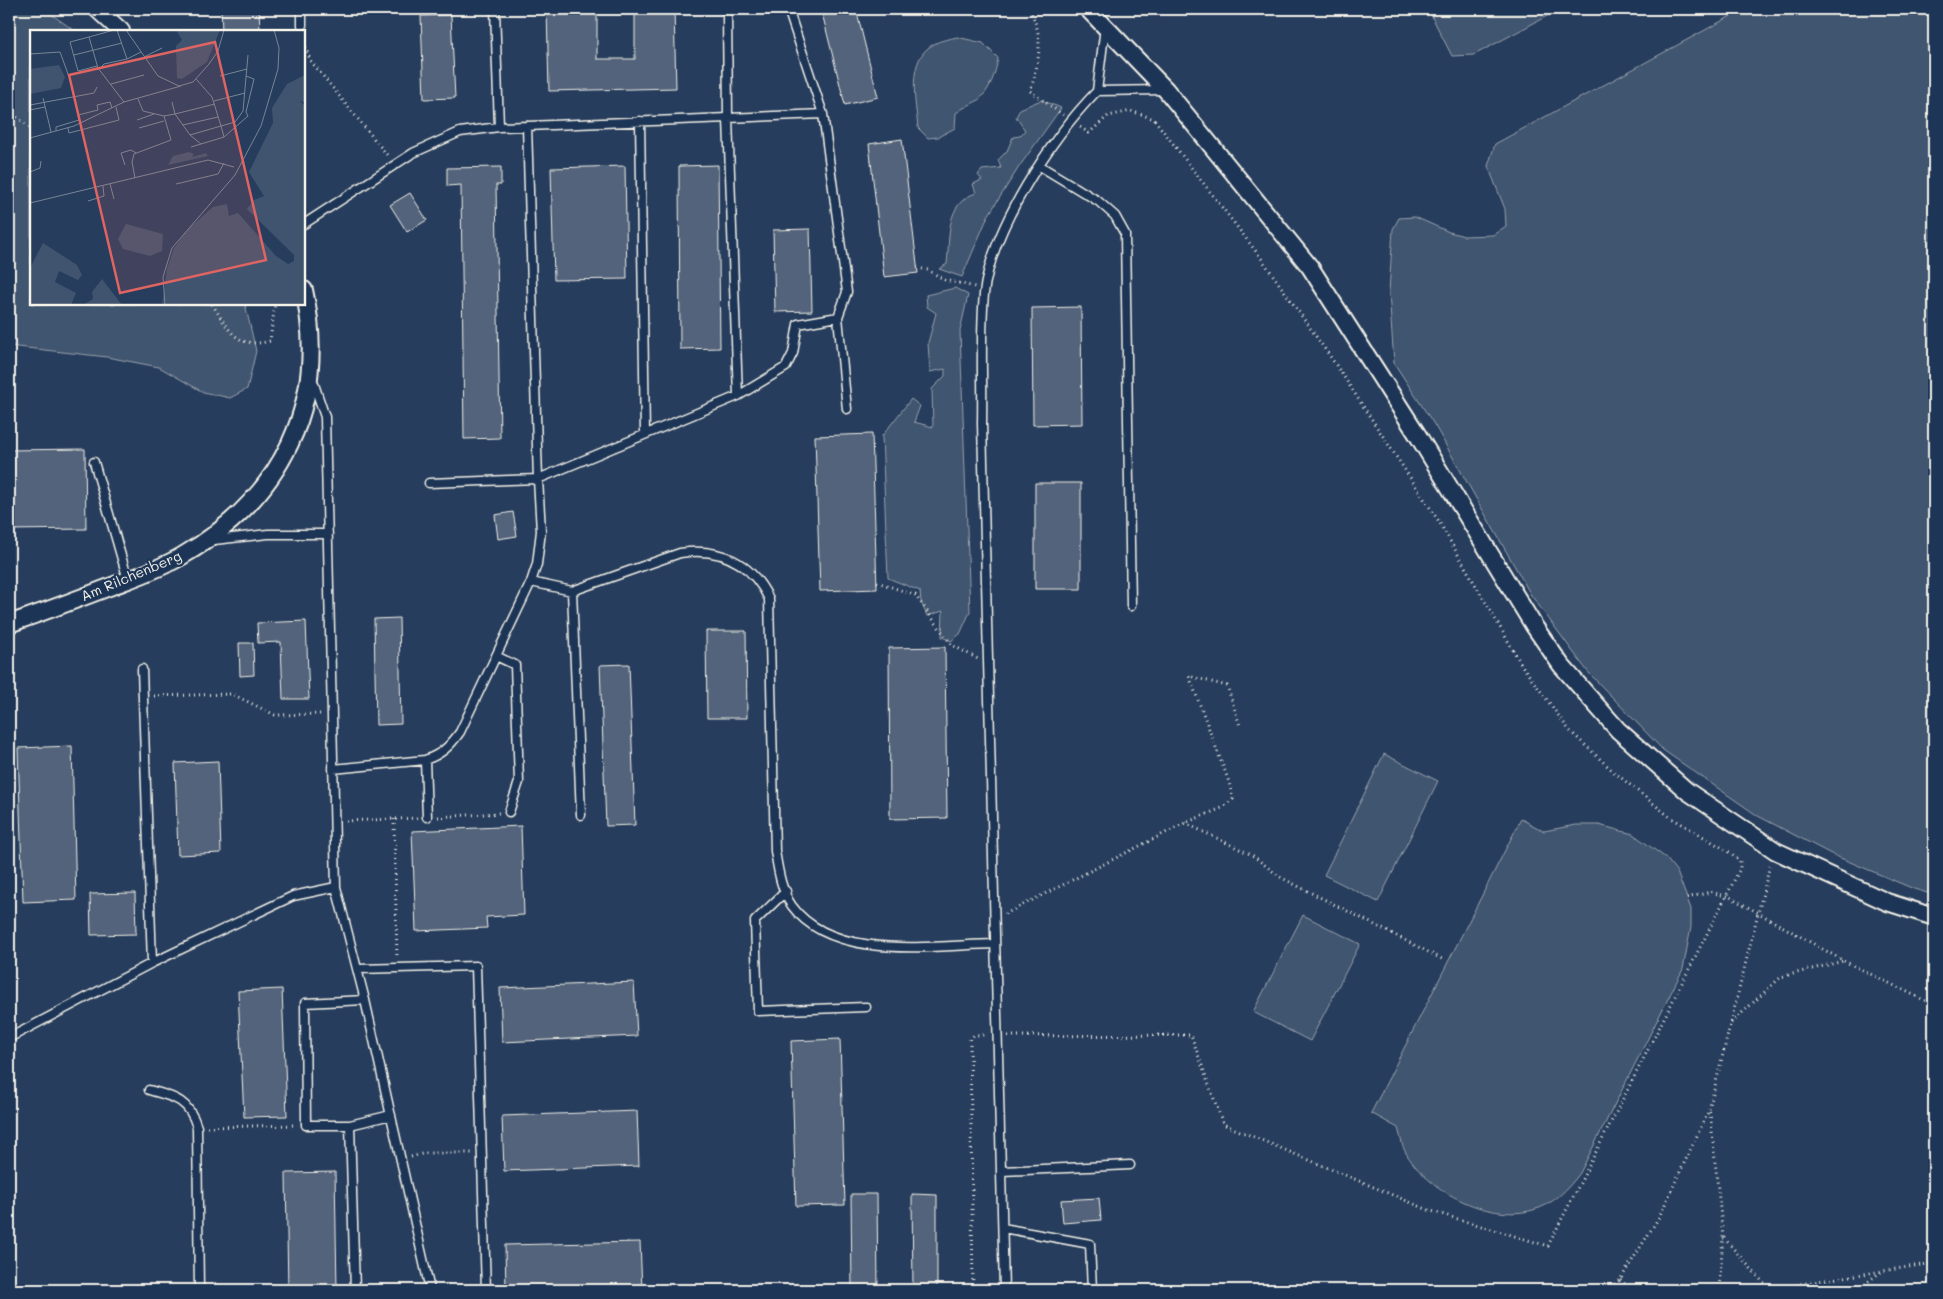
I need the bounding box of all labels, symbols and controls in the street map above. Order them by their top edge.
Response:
inset map [30,30,305,305]
street label: Am Rilchenberg [78,546,184,605]

